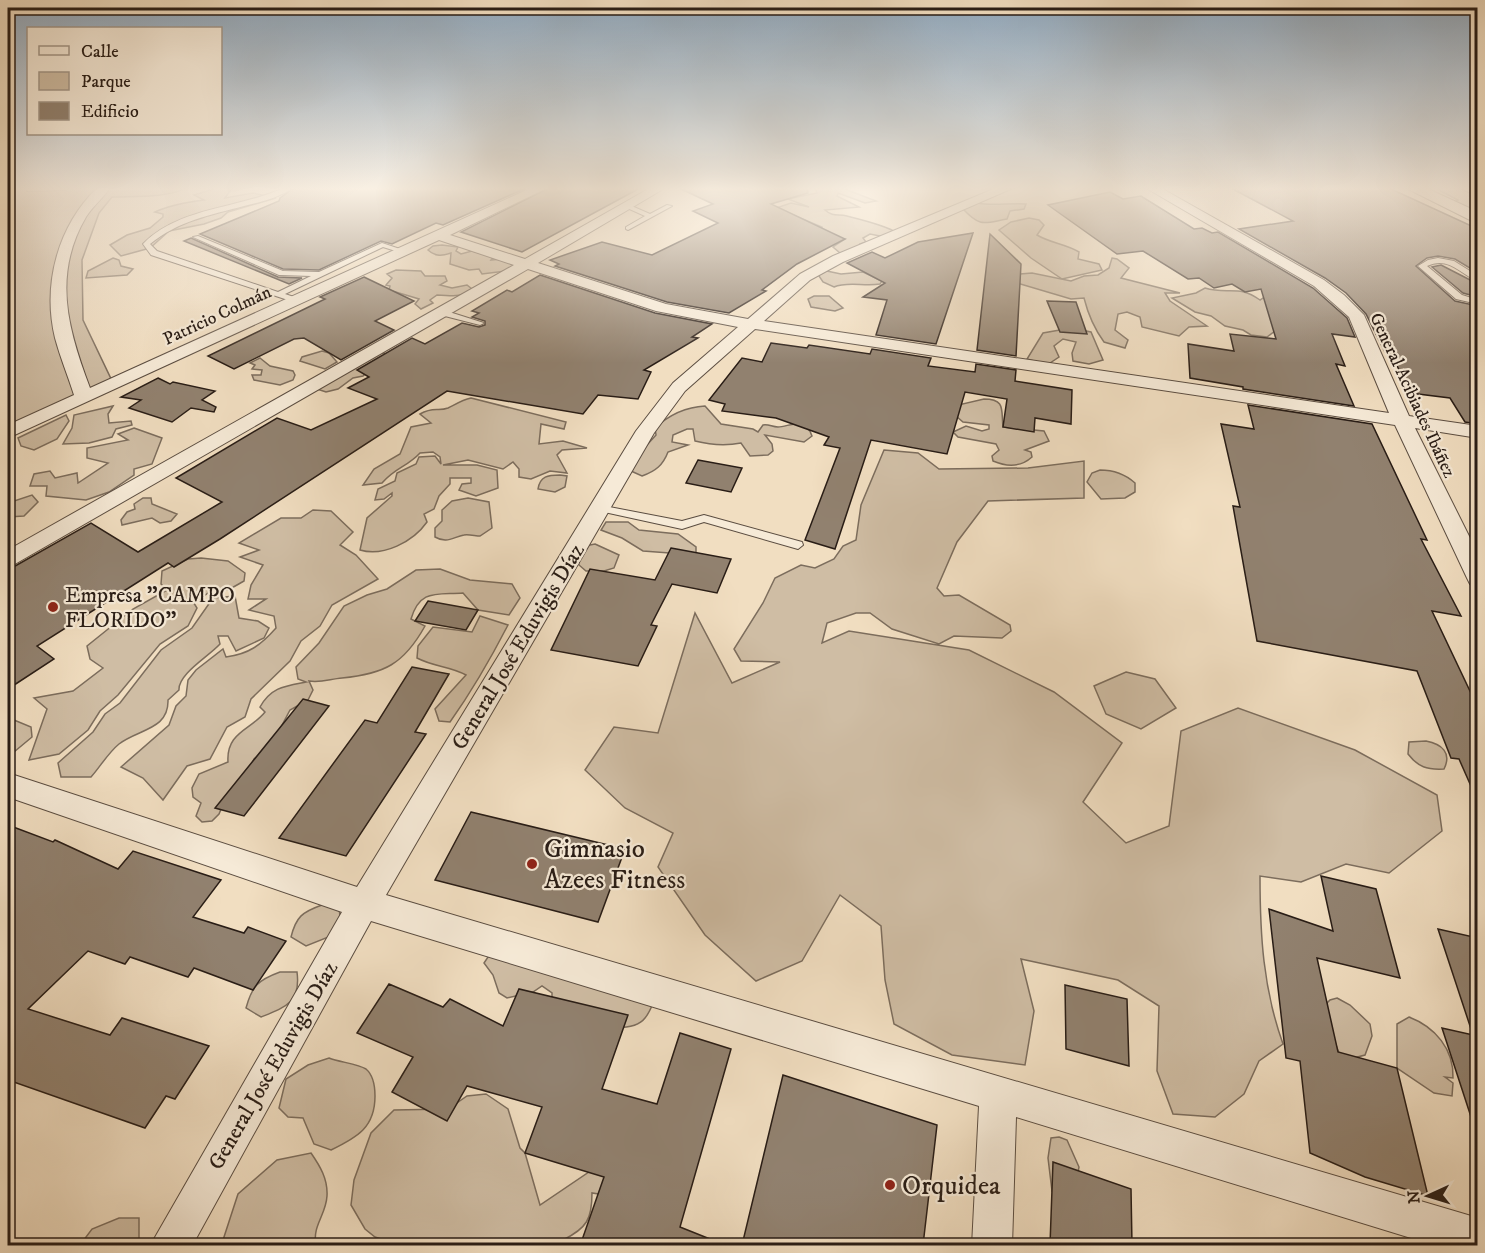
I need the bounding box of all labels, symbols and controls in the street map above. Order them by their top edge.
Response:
legend [27,27,222,135]
text: Calle [81,41,119,63]
text: Parque [81,71,131,93]
text: Edificio [81,101,139,123]
street label: Patricio Colmán [160,281,276,351]
street label: General Acibiades Ibáñez [1364,309,1460,482]
street label: General José Eduvigis Díaz [446,538,591,755]
place label: Empresa "CAMPO FLORIDO" [65,582,235,634]
marker: Empresa "CAMPO FLORIDO" [46,600,60,614]
place label: Gimnasio Azees Fitness [544,832,685,897]
marker: Gimnasio Azees Fitness [525,857,539,871]
street label: General José Eduvigis Díaz [203,956,344,1175]
north arrow [1398,1166,1458,1226]
place label: Orquidea [902,1169,1001,1203]
marker: Orquidea [883,1178,897,1192]
text: N [1404,1190,1424,1204]

